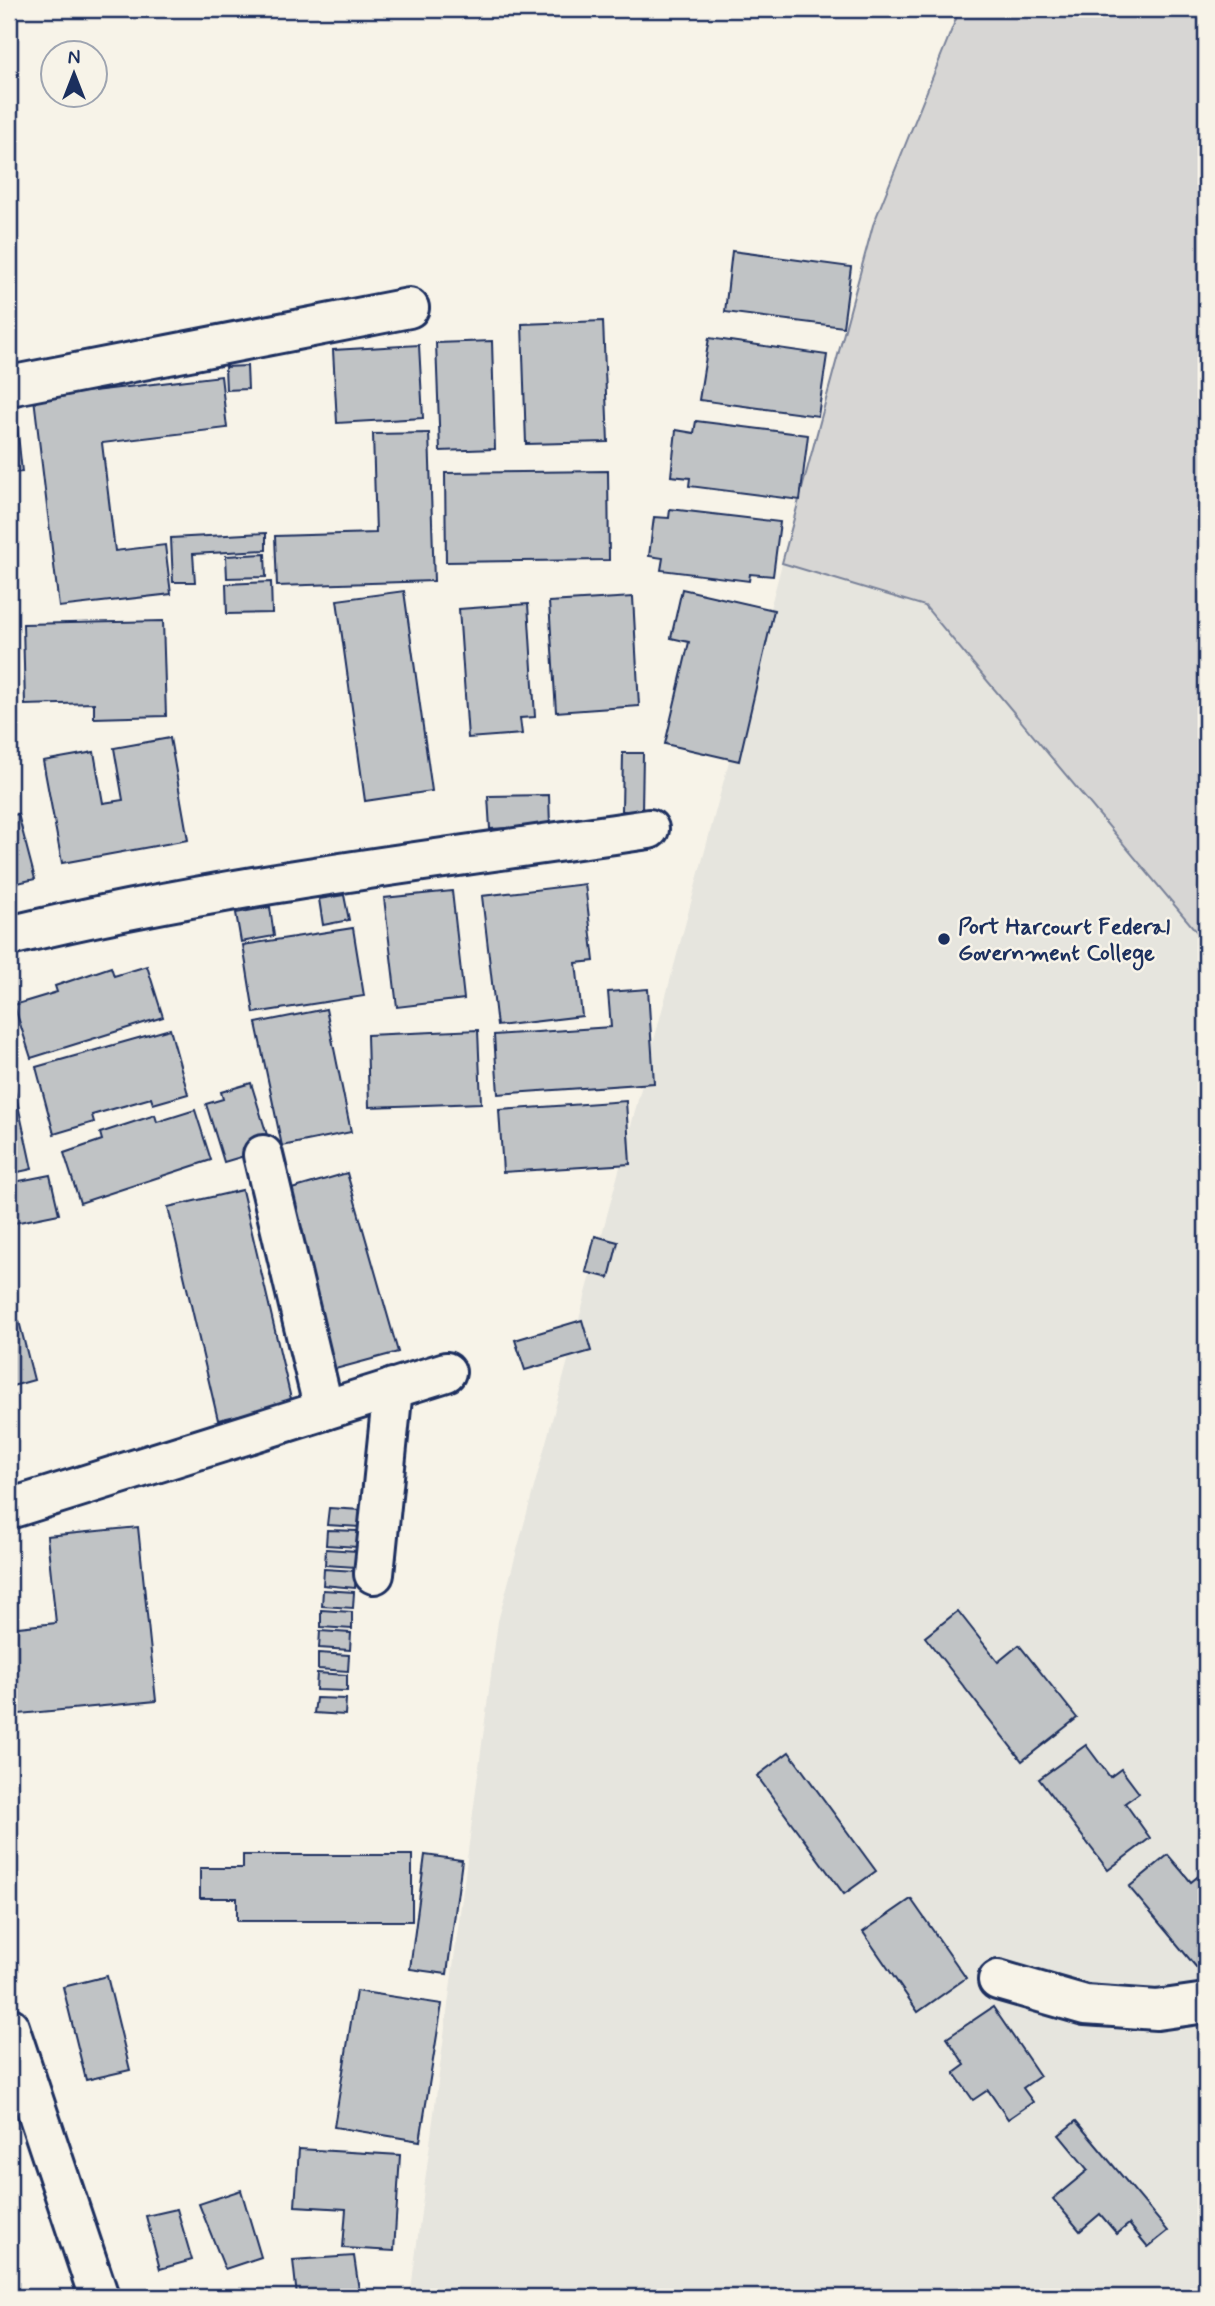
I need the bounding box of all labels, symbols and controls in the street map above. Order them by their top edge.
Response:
north arrow [38,38,108,108]
text: N [68,46,80,71]
place label: Port Harcourt Federal Government College [958,913,1171,971]
marker: Port Harcourt Federal Government College [936,931,952,947]

